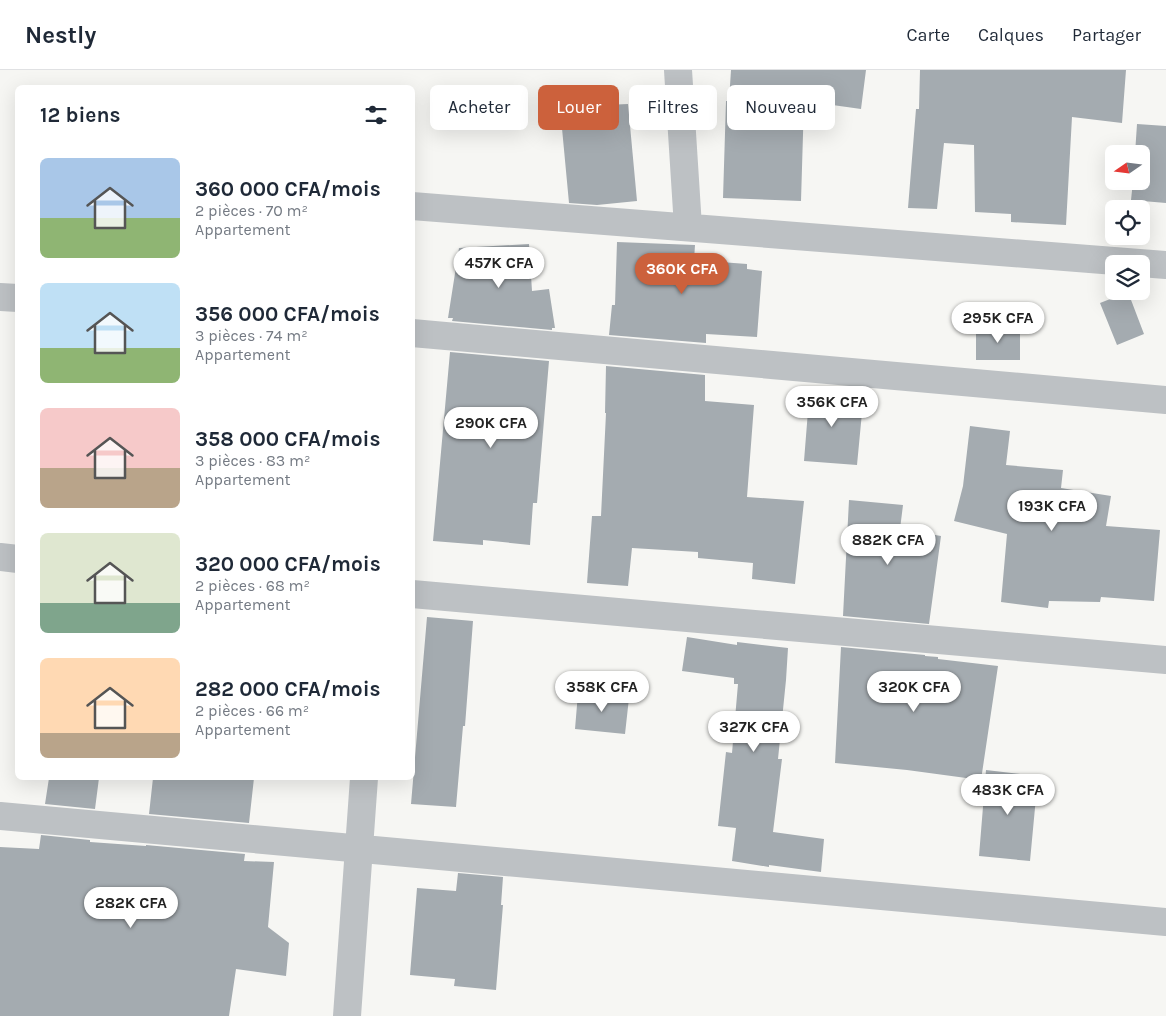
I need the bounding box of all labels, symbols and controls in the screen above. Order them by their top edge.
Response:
text: Nestly [25,21,96,49]
text: Carte [906,24,950,46]
text: Calques [978,24,1044,46]
text: Partager [1072,24,1141,46]
chip: Acheter [430,85,528,130]
chip: Louer [538,85,619,130]
chip: Filtres [629,85,717,130]
chip: Nouveau [727,85,835,130]
icon: filters [362,101,390,129]
text: 12 biens [40,103,121,127]
north arrow [1105,145,1150,190]
map controls [1105,145,1150,300]
text: 360 000 CFA/mois [195,177,381,201]
icon: home [80,178,140,238]
button: locate [1105,200,1150,245]
text: 2 pièces · 70 m² [195,201,308,220]
text: Appartement [195,220,291,239]
pin: 457K CFA [447,246,551,289]
pin: 360K CFA [630,252,734,295]
text: 457K CFA [464,253,534,272]
button: layers [1105,255,1150,300]
text: 360K CFA [646,259,718,278]
text: 356 000 CFA/mois [195,302,380,326]
pin: 295K CFA [946,302,1050,344]
icon: home [80,303,140,363]
text: 295K CFA [962,308,1034,327]
text: 3 pièces · 74 m² [195,326,308,345]
text: Appartement [195,345,291,364]
pin: 356K CFA [780,386,884,428]
text: 356K CFA [796,392,868,411]
pin: 290K CFA [439,406,543,449]
text: 290K CFA [455,413,527,432]
text: 358 000 CFA/mois [195,427,381,451]
icon: home [80,428,140,488]
text: 3 pièces · 83 m² [195,451,310,470]
text: Appartement [195,470,291,489]
pin: 193K CFA [1000,490,1104,532]
text: 193K CFA [1018,496,1086,515]
pin: 882K CFA [836,524,940,566]
text: 882K CFA [852,530,924,549]
text: 320 000 CFA/mois [195,552,381,576]
icon: home [80,553,140,613]
text: 2 pièces · 68 m² [195,576,310,595]
text: Appartement [195,595,291,614]
pin: 358K CFA [550,670,654,713]
pin: 320K CFA [862,670,966,713]
text: 282 000 CFA/mois [195,677,381,701]
text: 358K CFA [566,677,638,696]
text: 320K CFA [878,677,950,696]
icon: home [80,678,140,738]
text: 2 pièces · 66 m² [195,701,309,720]
pin: 327K CFA [702,710,806,753]
text: 327K CFA [719,717,789,736]
text: Appartement [195,720,291,739]
pin: 483K CFA [956,774,1060,816]
text: 483K CFA [972,780,1044,799]
pin: 282K CFA [79,886,183,929]
text: 282K CFA [95,893,167,912]

